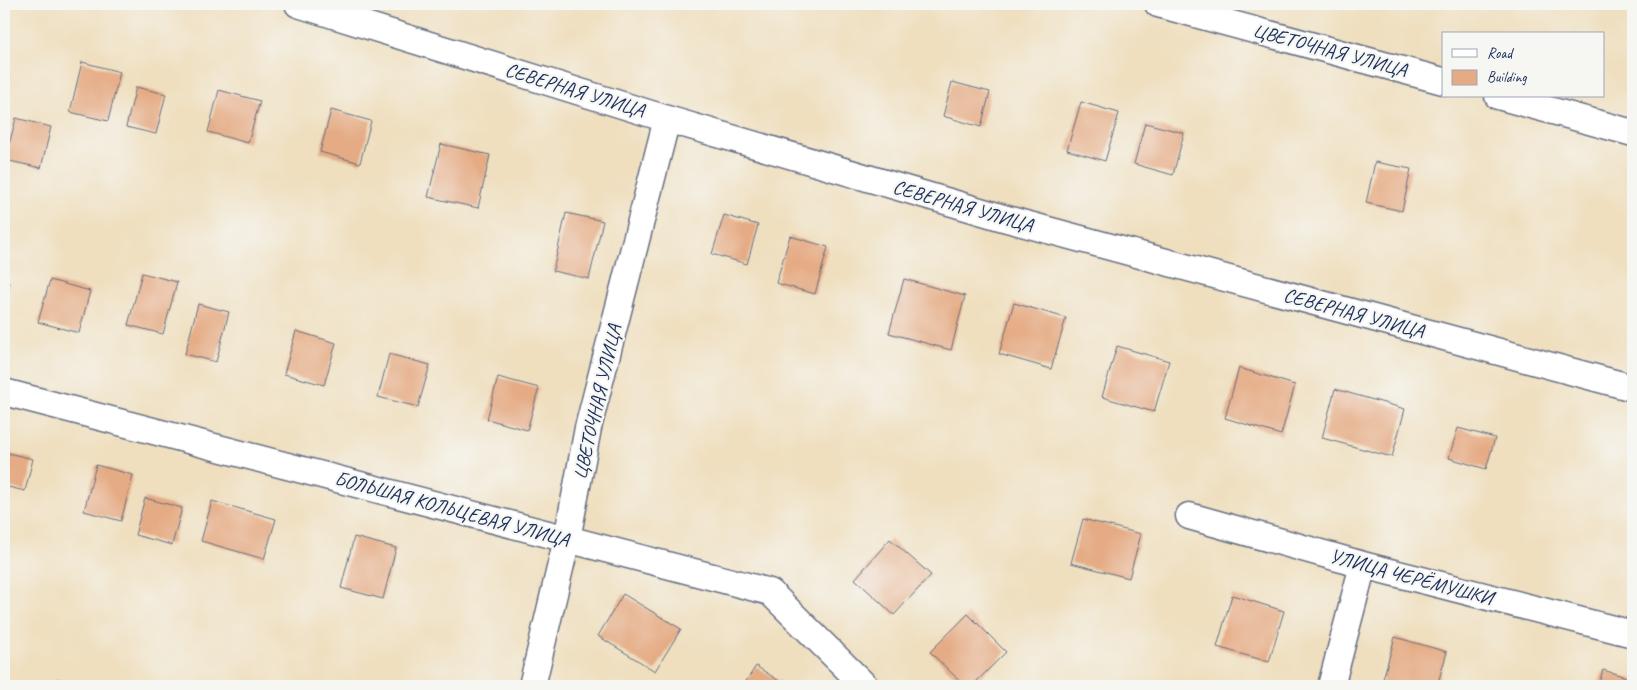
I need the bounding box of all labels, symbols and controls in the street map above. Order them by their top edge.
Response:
street label: ЦВЕТОЧНАЯ УЛИЦА [1250,17,1411,83]
legend [1442,32,1604,98]
text: Road [1487,44,1514,63]
street label: СЕВЕРНАЯ УЛИЦА [502,57,649,123]
text: Building [1487,68,1527,87]
street label: СЕВЕРНАЯ УЛИЦА [890,174,1037,238]
street label: СЕВЕРНАЯ УЛИЦА [1281,282,1428,344]
street label: ЦВЕТОЧНАЯ УЛИЦА [567,321,627,482]
street label: БОЛЬШАЯ КОЛЬЦЕВАЯ УЛИЦА [332,466,573,553]
street label: УЛИЦА ЧЕРЁМУШКИ [1327,543,1499,612]

